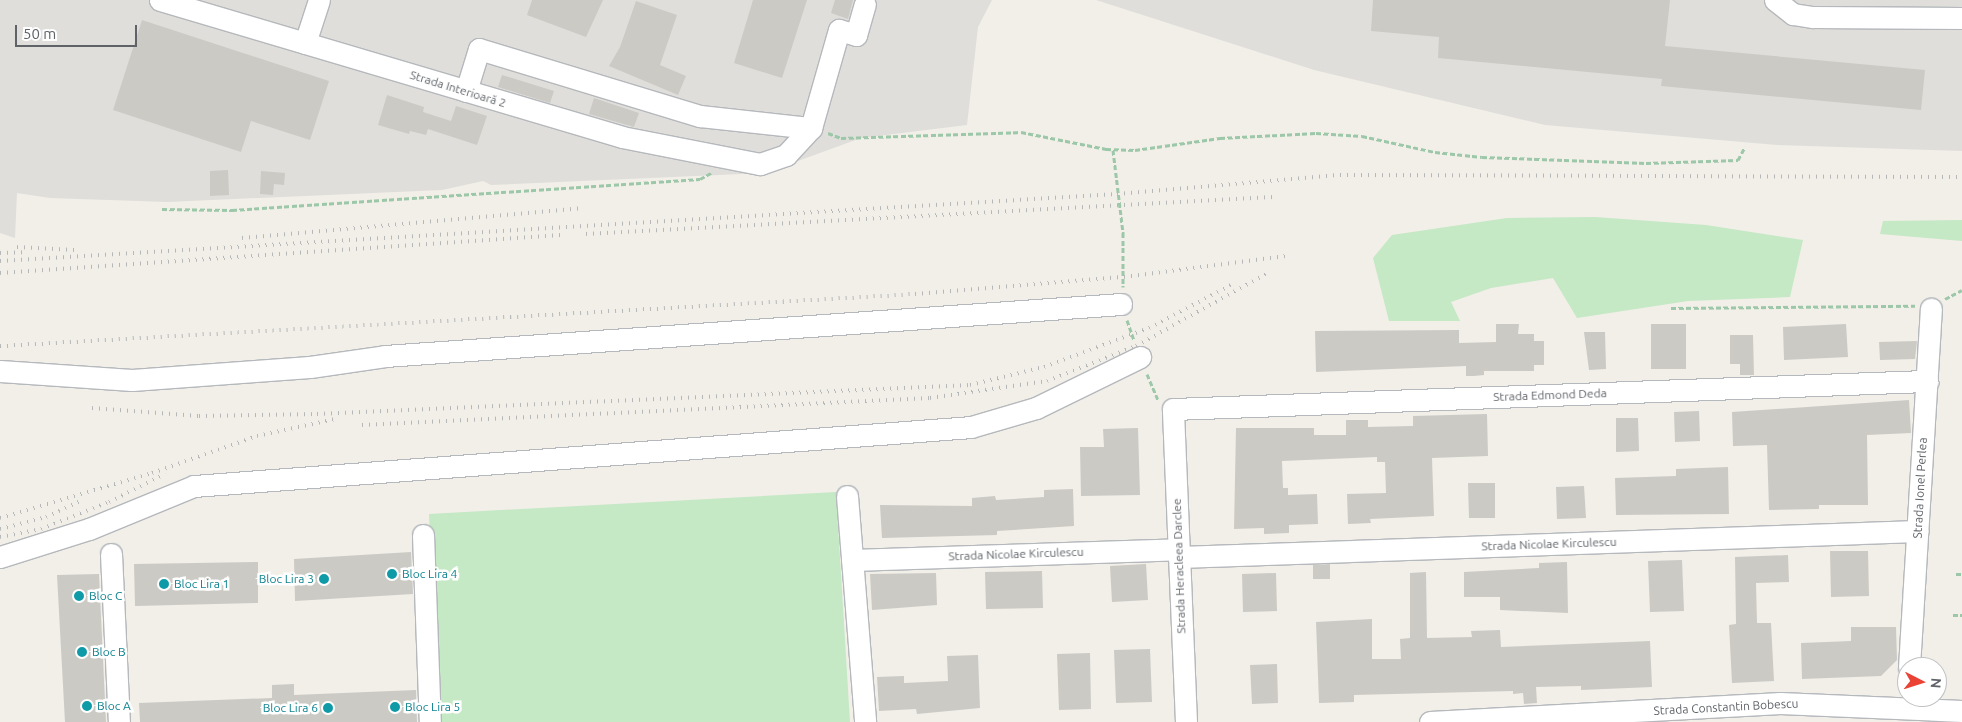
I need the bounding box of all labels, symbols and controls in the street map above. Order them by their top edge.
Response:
scale bar [18,15,140,47]
text: 50 m [23,25,56,42]
street label: Strada Interioară 2 [408,68,508,110]
street label: Strada Edmond Deda [1493,386,1607,404]
street label: Strada Ionel Perlea [1910,437,1930,539]
street label: Strada Heracleea Darclee [1169,498,1189,634]
street label: Strada Nicolae Kirculescu [1481,534,1617,554]
street label: Strada Nicolae Kirculescu [948,544,1084,564]
place label: Bloc Lira 4 [402,567,457,581]
marker: Bloc Lira 4 [386,568,398,580]
place label: Bloc Lira 3 [259,572,314,586]
marker: Bloc Lira 3 [318,573,330,585]
place label: Bloc Lira 1 [174,577,229,591]
marker: Bloc Lira 1 [158,578,170,590]
place label: Bloc C [89,589,122,603]
marker: Bloc C [73,590,85,602]
place label: Bloc B [92,645,126,659]
marker: Bloc B [76,646,88,658]
north arrow [1897,657,1947,707]
text: N [1928,677,1944,689]
street label: Strada Constantin Bobescu [1653,696,1799,718]
place label: Bloc A [97,699,131,713]
marker: Bloc A [81,700,93,712]
place label: Bloc Lira 5 [405,700,460,714]
place label: Bloc Lira 6 [263,701,318,715]
marker: Bloc Lira 5 [389,701,401,713]
marker: Bloc Lira 6 [322,702,334,714]

